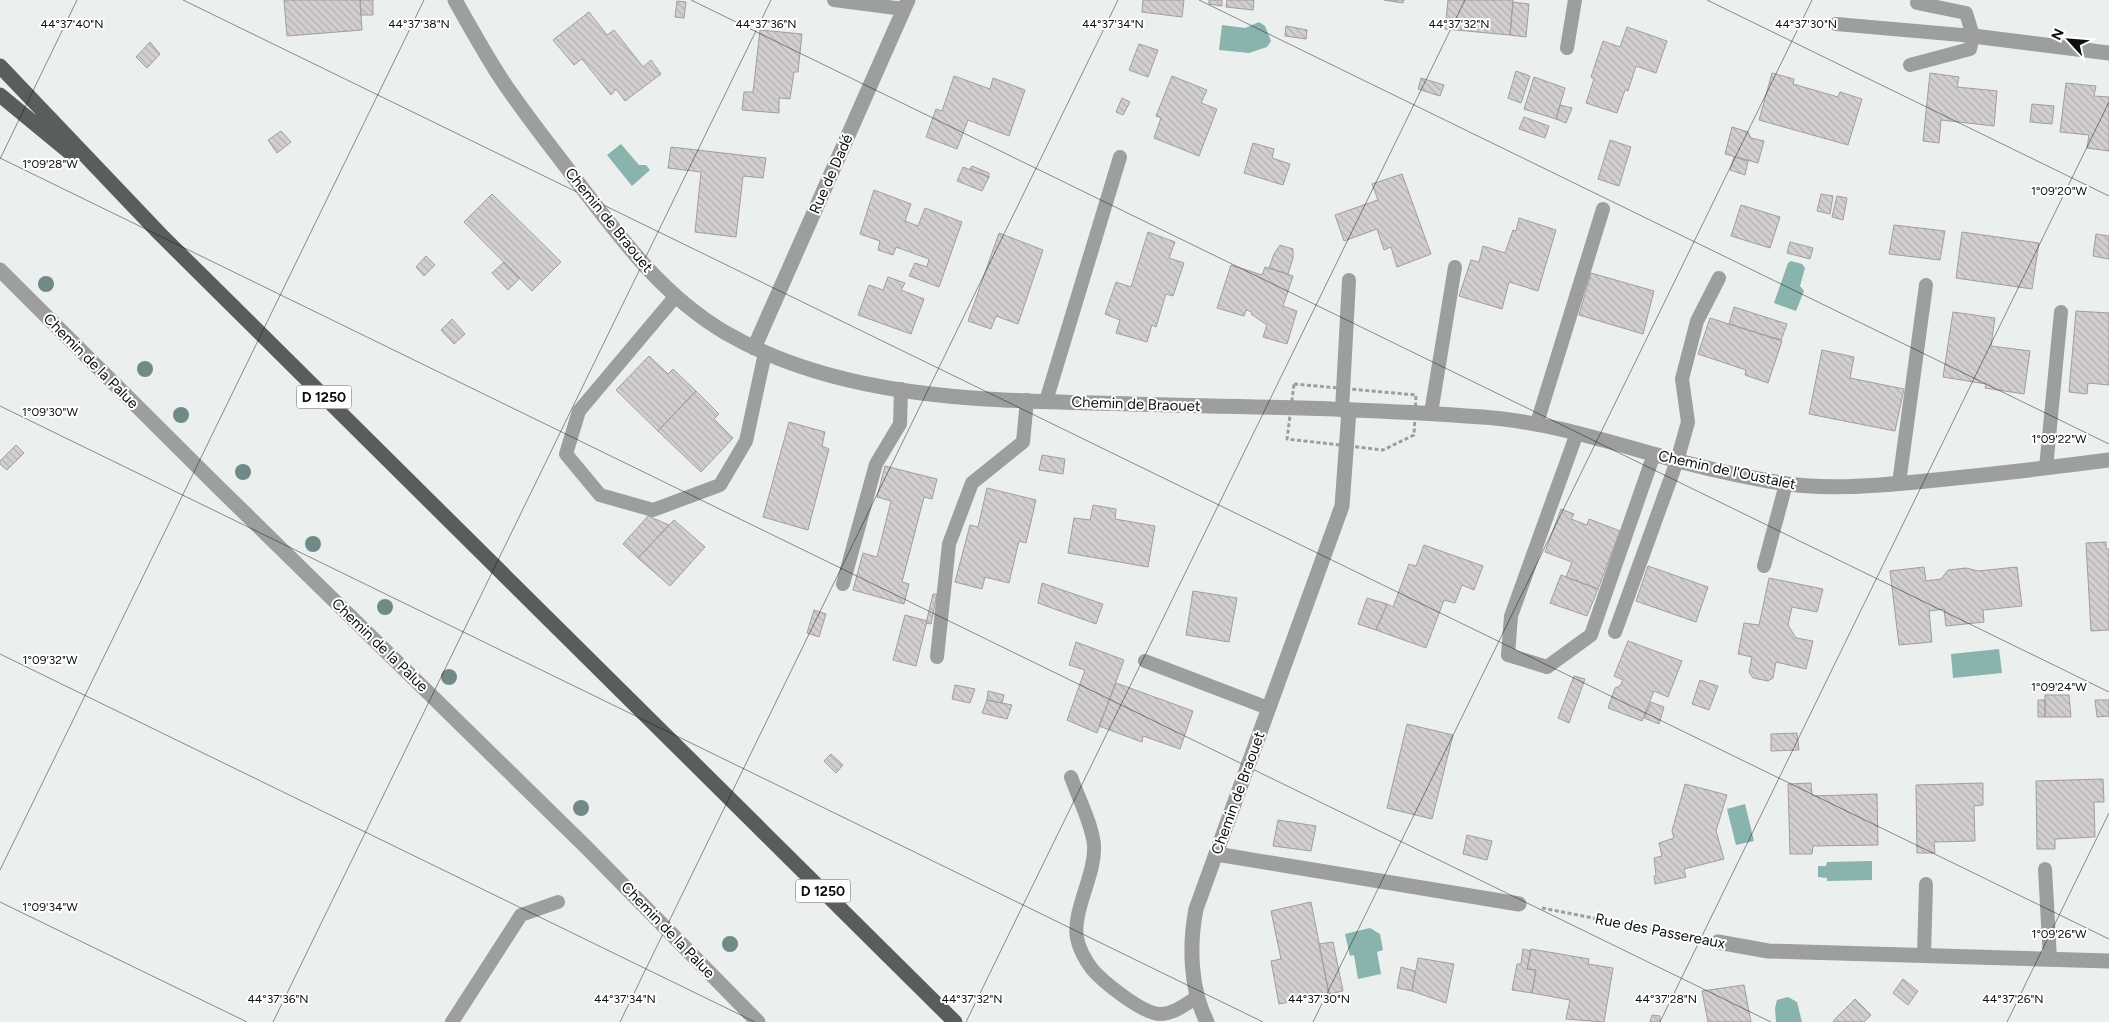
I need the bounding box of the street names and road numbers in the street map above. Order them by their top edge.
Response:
street label: Rue de Dadé [805,131,857,217]
street label: Chemin de Braouet [561,164,657,276]
street label: Chemin de la Palue [40,310,142,412]
road number: D 1250 [296,386,352,408]
street label: Chemin de Braouet [1071,393,1201,415]
street label: Chemin de l'Oustalet [1657,447,1798,493]
street label: Chemin de la Palue [328,594,432,696]
street label: Chemin de Braouet [1207,729,1269,857]
street label: Chemin de la Palue [617,878,719,982]
road number: D 1250 [796,879,850,902]
street label: Rue des Passereaux [1593,910,1727,952]

